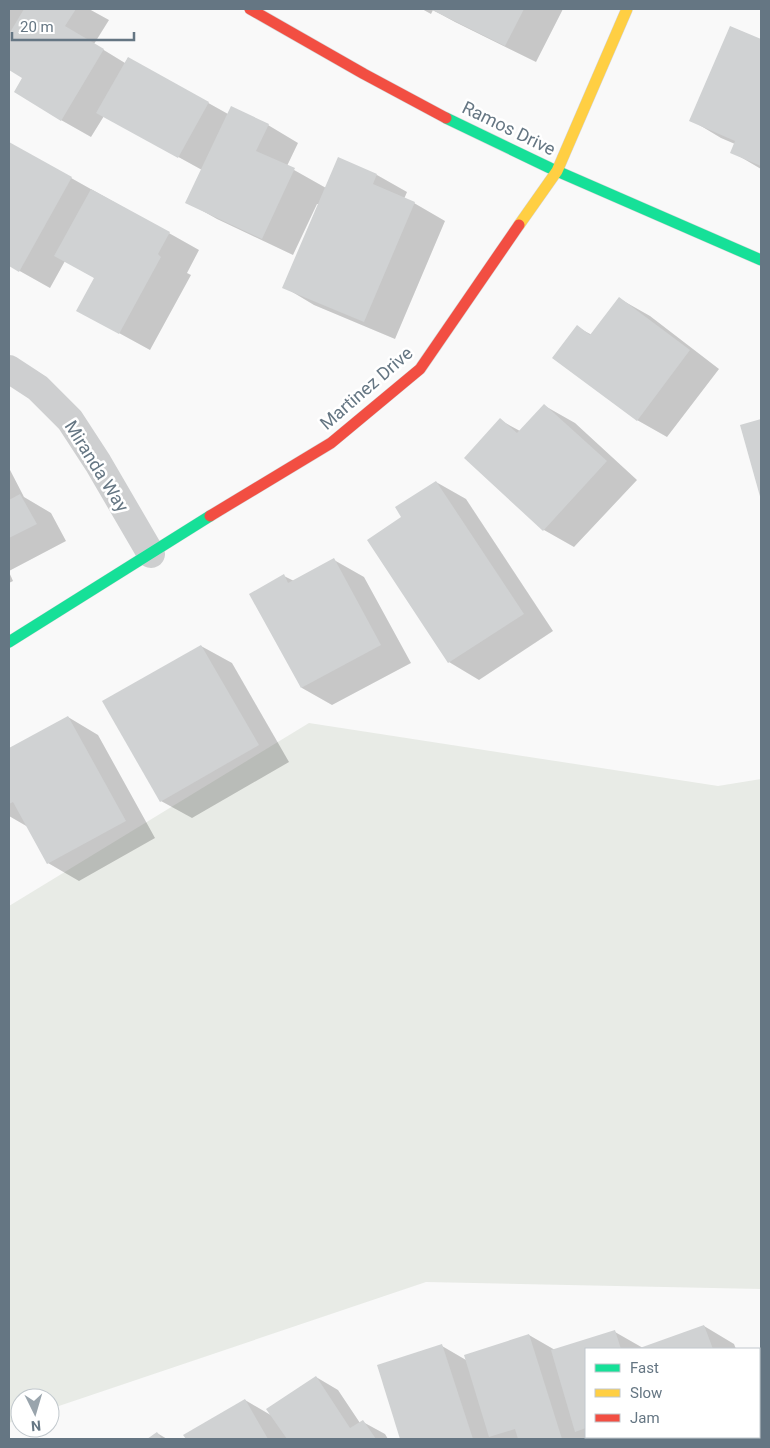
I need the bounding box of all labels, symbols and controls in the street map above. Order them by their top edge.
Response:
scale bar [12,10,135,42]
text: 20 m [20,18,54,36]
street label: Ramos Drive [459,96,559,160]
street label: Martinez Drive [315,342,417,434]
street label: Miranda Way [61,416,134,516]
legend [585,1348,760,1438]
text: Fast [630,1359,659,1377]
text: Slow [630,1384,662,1402]
north arrow [10,1388,60,1438]
text: Jam [630,1409,660,1427]
text: N [31,1418,42,1434]

